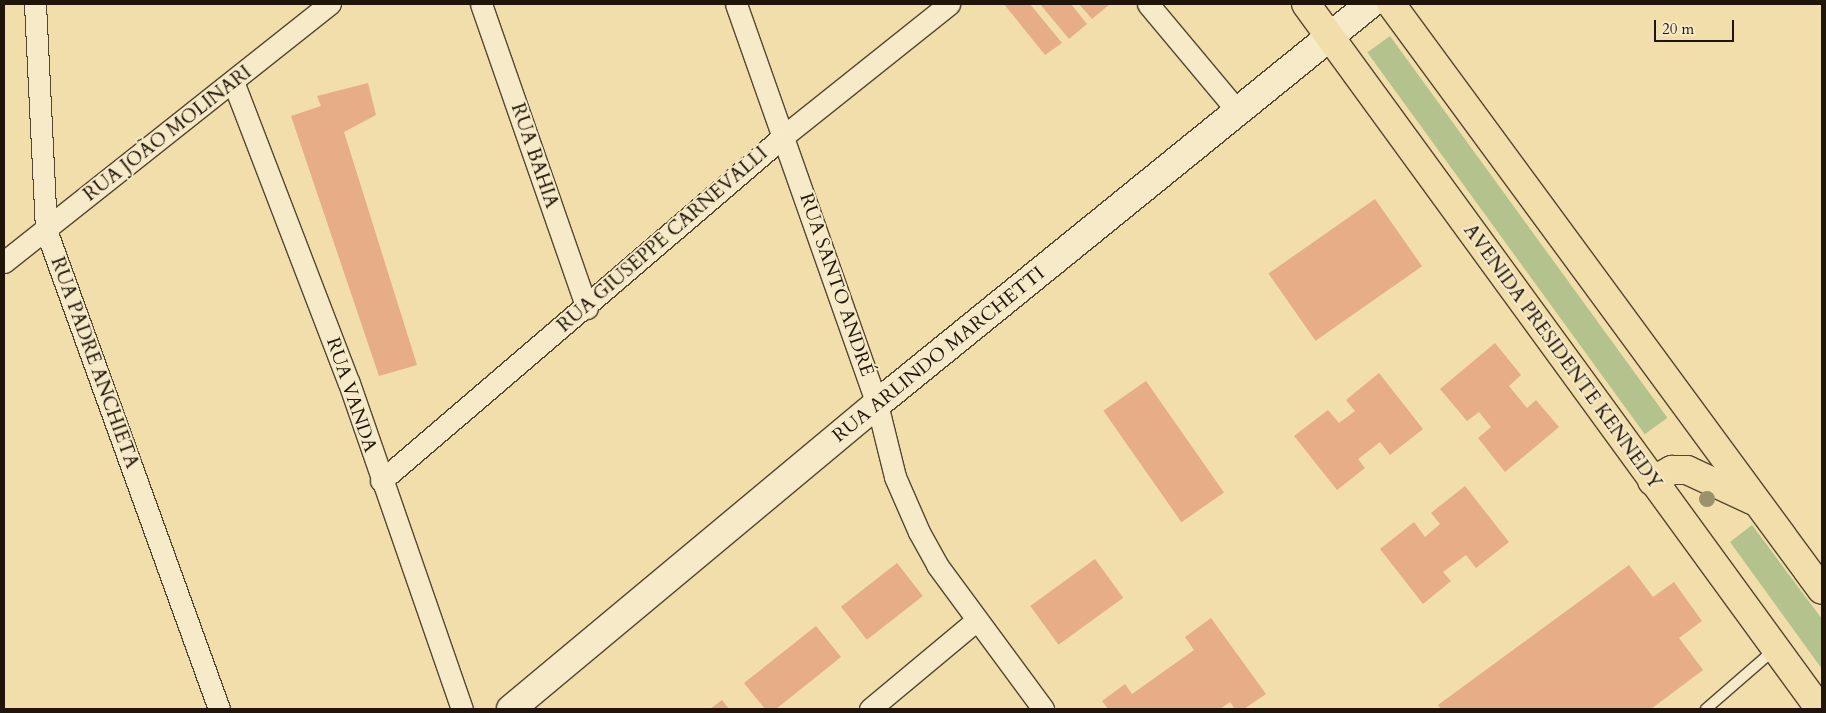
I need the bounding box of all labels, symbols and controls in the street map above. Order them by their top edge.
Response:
scale bar [1656,10,1736,42]
text: 20 m [1662,19,1694,39]
street label: RUA JOÃO MOLINARI [79,61,257,207]
street label: RUA BAHIA [505,100,563,212]
street label: RUA GIUSEPPE CARNEVALLI [553,143,773,337]
street label: RUA SANTO ANDRÉ [794,190,878,380]
street label: AVENIDA PRESIDENTE KENNEDY [1458,220,1666,494]
street label: RUA PADRE ANCHIETA [45,254,143,472]
street label: RUA ARLINDO MARCHETTI [828,262,1050,448]
street label: RUA VANDA [321,335,381,455]

